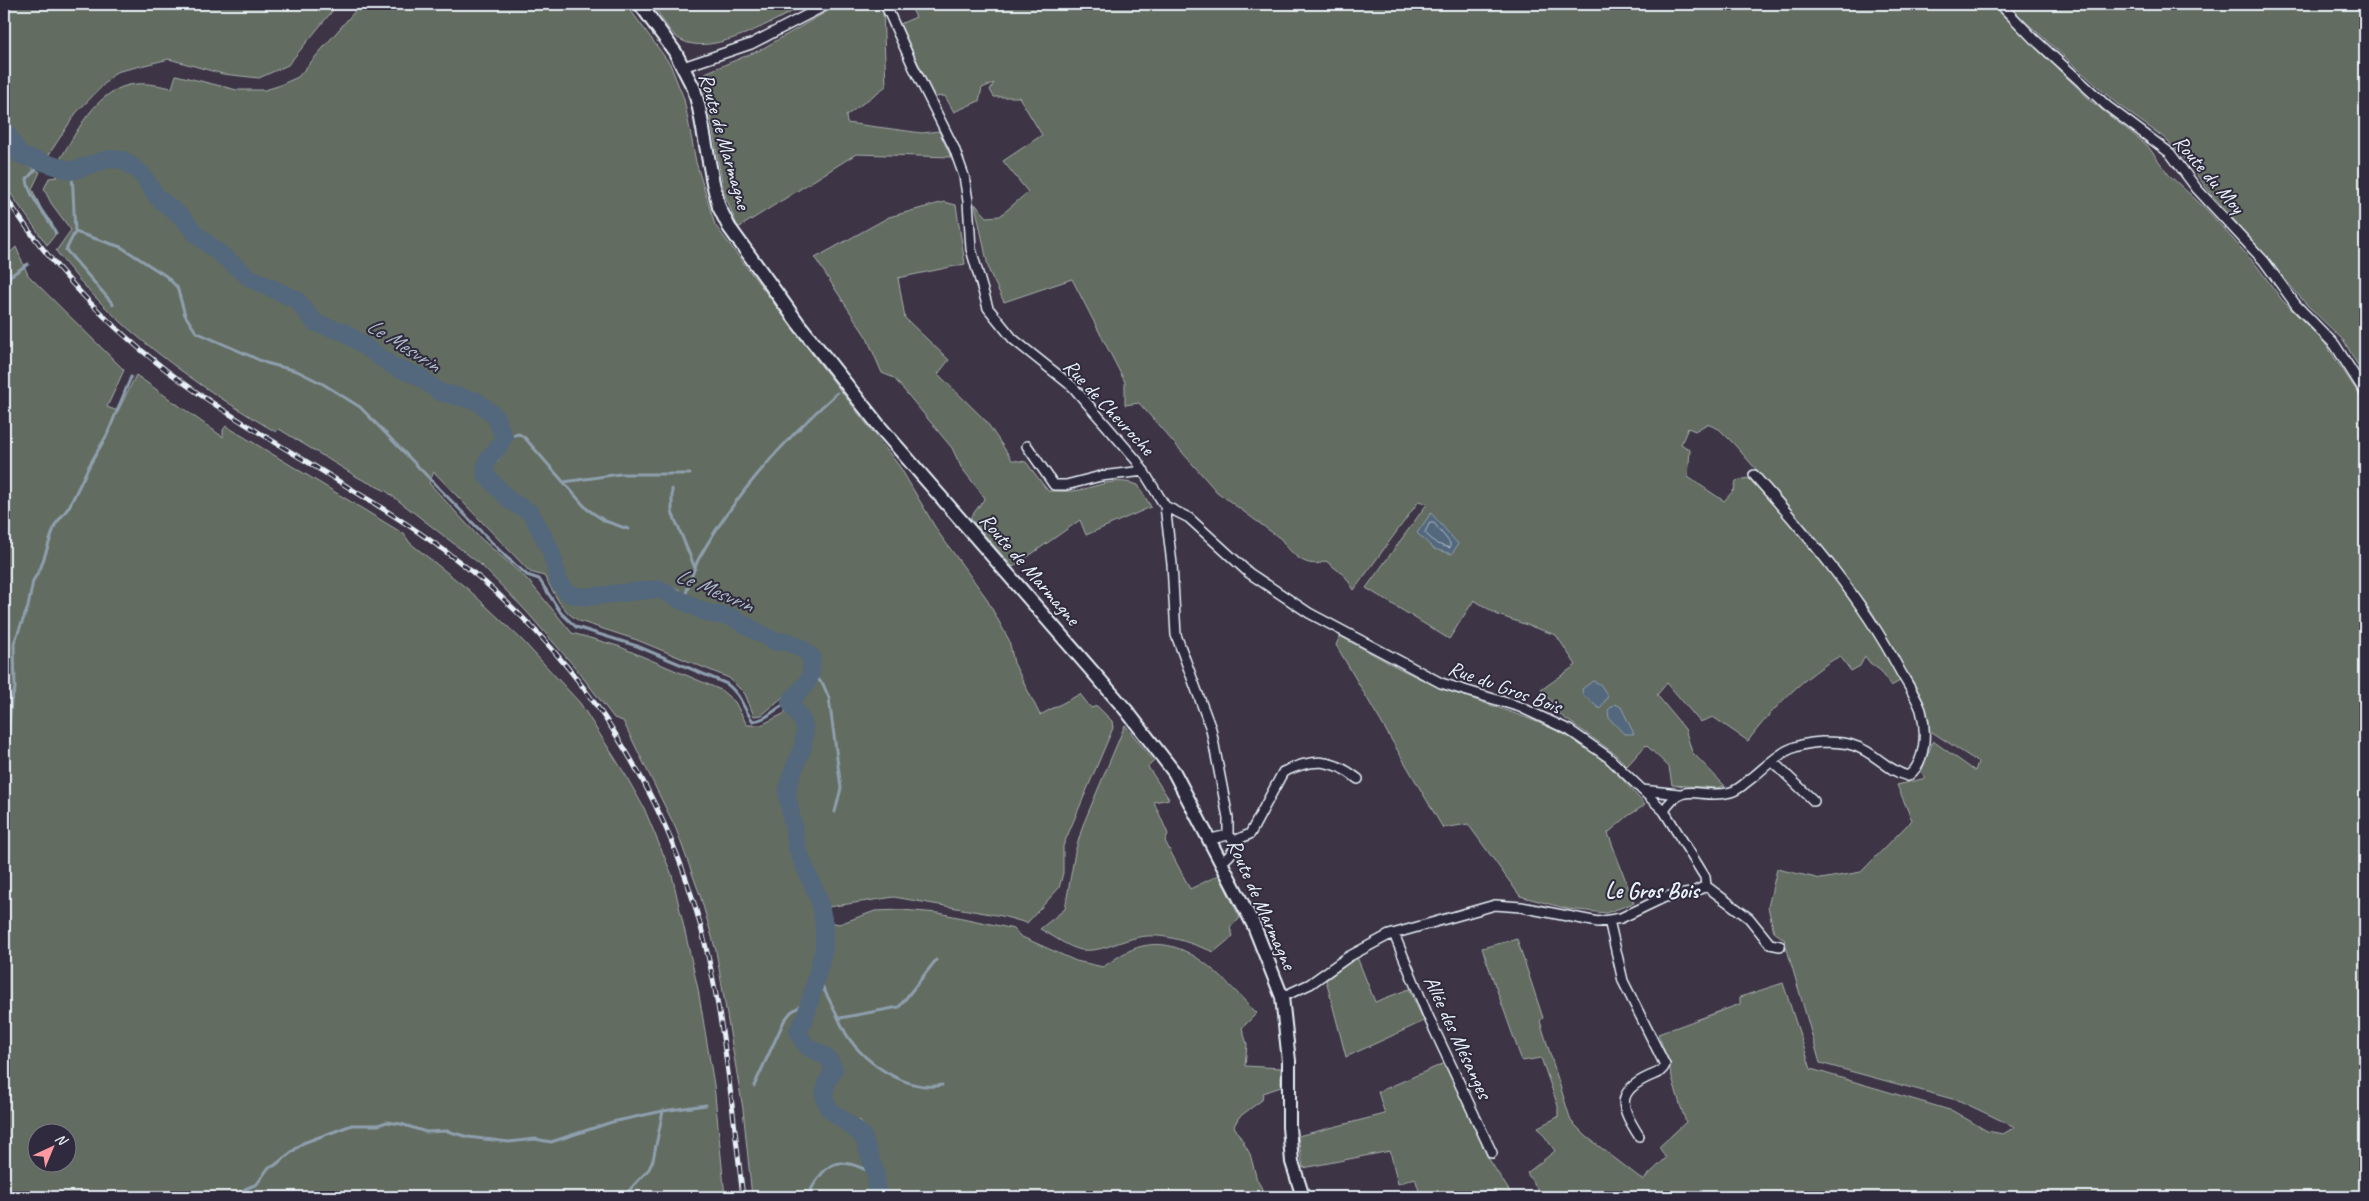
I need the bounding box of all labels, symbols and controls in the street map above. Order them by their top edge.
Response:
street label: Route de Marmagne [693,70,757,214]
street label: Route du Moy [2168,129,2251,220]
water label: Le Mesvrin [361,311,447,379]
street label: Rue de Chevroche [1058,353,1161,461]
street label: Route de Marmagne [974,507,1087,632]
water label: Le Mesvrin [672,561,760,620]
street label: Rue du Gros Bois [1445,655,1567,720]
street label: Route de Marmagne [1222,835,1303,975]
district label: Le Gros Bois [1605,877,1701,905]
street label: Allée des Mésanges [1418,971,1499,1104]
north arrow [28,1124,78,1174]
text: N [52,1130,71,1150]

